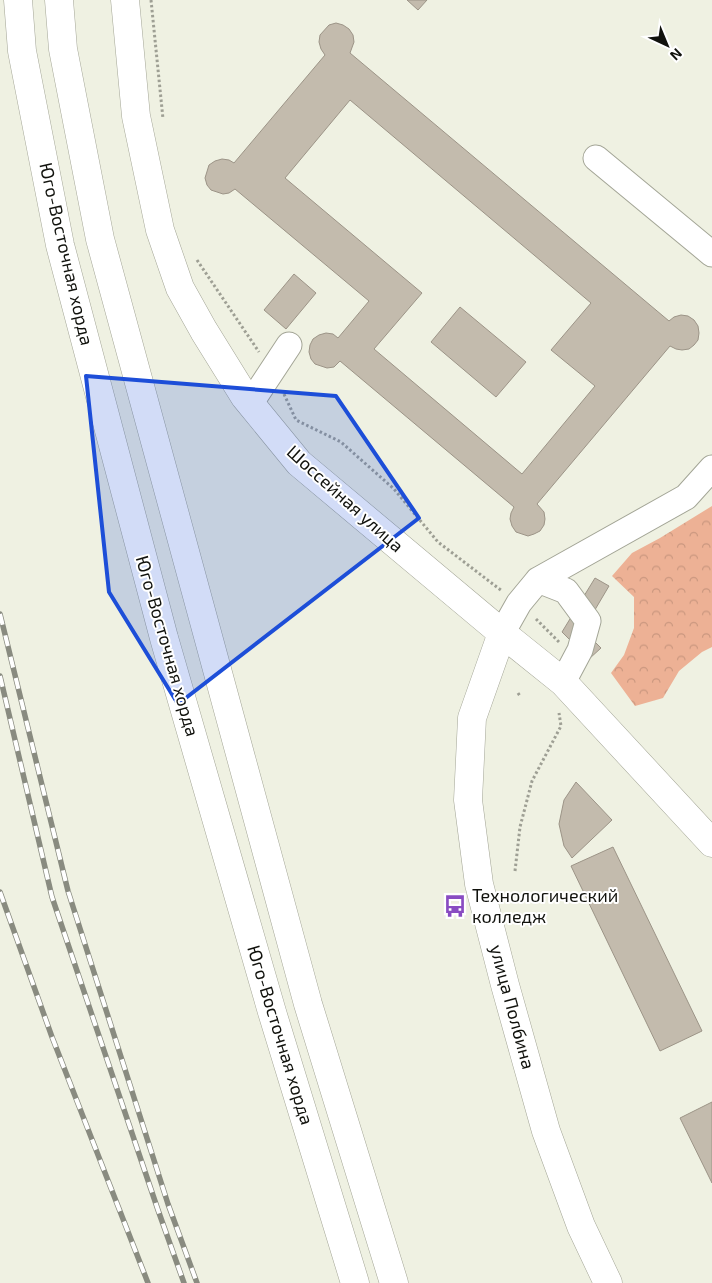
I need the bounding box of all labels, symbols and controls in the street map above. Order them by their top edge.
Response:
north arrow [642,20,692,70]
text: N [667,45,686,64]
street label: Юго-Восточная хорда [35,160,99,347]
street label: Шоссейная улица [283,440,408,556]
street label: Юго-Восточная хорда [132,553,204,739]
place label: Технологический колледж [472,884,618,927]
bus stop icon: Технологический колледж [442,893,468,919]
street label: Юго-Восточная хорда [243,942,319,1127]
street label: улица Полбина [486,942,540,1071]

